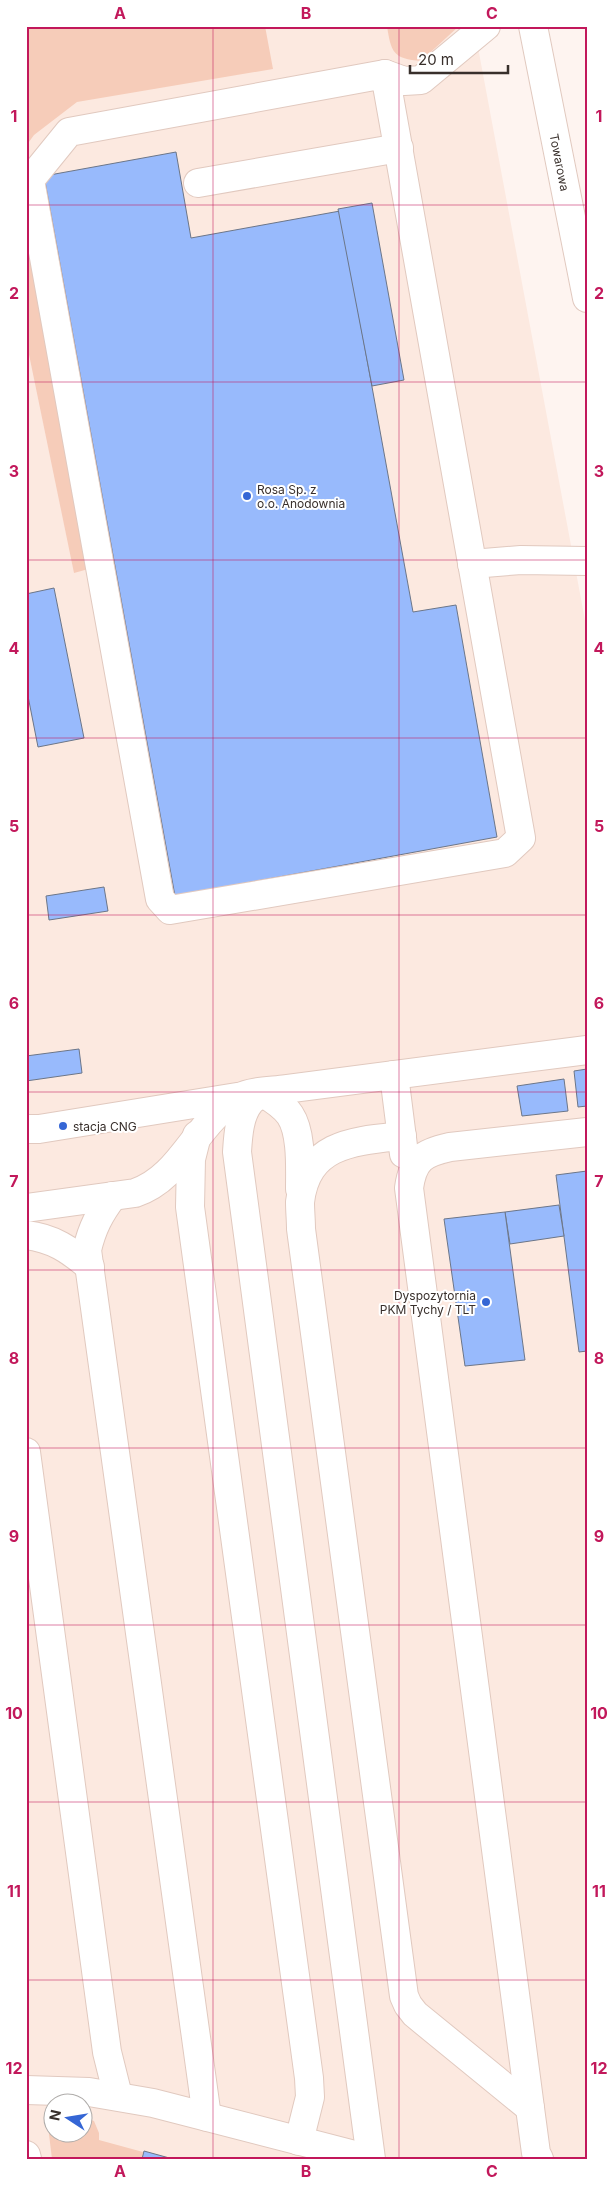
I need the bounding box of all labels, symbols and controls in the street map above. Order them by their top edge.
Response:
text: A [114,3,126,23]
text: B [301,3,311,23]
text: C [486,3,498,23]
scale bar [410,42,508,74]
text: 20 m [418,50,454,69]
text: 1 [11,106,17,126]
text: 1 [596,106,602,126]
street label: Towarowa [547,132,573,192]
text: 2 [9,283,19,303]
text: 2 [594,283,604,303]
text: 3 [9,461,19,481]
text: 3 [594,461,604,481]
place label: Rosa Sp. z o.o. Anodownia [257,482,345,511]
marker: Rosa Sp. z o.o. Anodownia [241,490,253,502]
text: 4 [9,638,20,658]
text: 4 [594,638,605,658]
text: 5 [9,816,19,836]
text: 5 [594,816,604,836]
text: 6 [9,993,19,1013]
text: 6 [594,993,604,1013]
place label: stacja CNG [73,1119,137,1134]
marker: stacja CNG [57,1120,69,1132]
text: 7 [9,1171,19,1191]
text: 7 [594,1171,604,1191]
place label: Dyspozytornia PKM Tychy / TLT [380,1288,476,1317]
marker: Dyspozytornia PKM Tychy / TLT [480,1296,492,1308]
text: 8 [9,1348,19,1368]
text: 8 [594,1348,604,1368]
text: 9 [9,1526,19,1546]
text: 9 [594,1526,604,1546]
text: 10 [5,1703,23,1723]
text: 10 [590,1703,608,1723]
text: 11 [7,1881,21,1901]
text: 11 [592,1881,606,1901]
text: 12 [6,2058,22,2078]
text: 12 [591,2058,607,2078]
north arrow [42,2092,92,2142]
text: N [45,2108,64,2122]
text: A [114,2161,126,2181]
text: B [301,2161,311,2181]
text: C [486,2161,498,2181]

